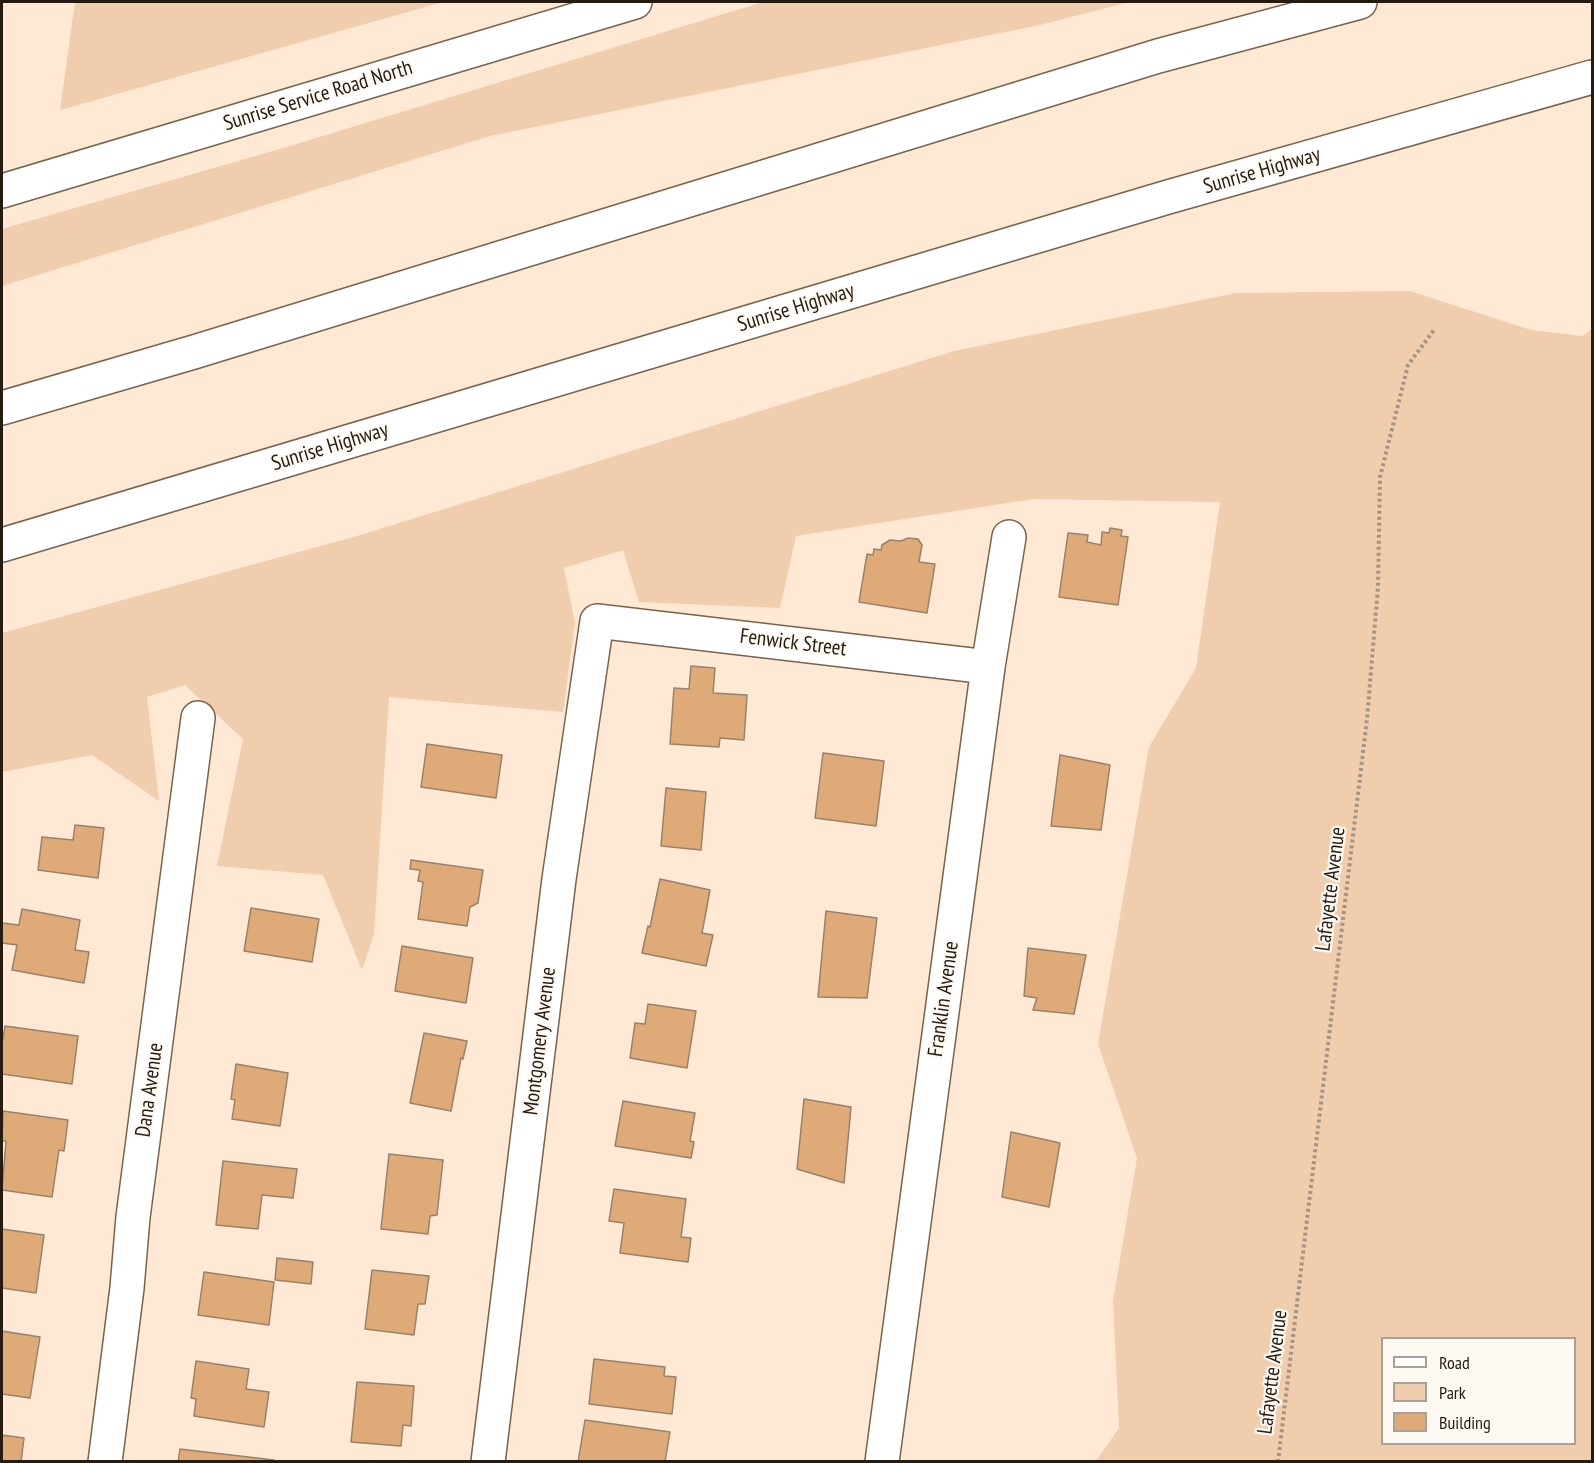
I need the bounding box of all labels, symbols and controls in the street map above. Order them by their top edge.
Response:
street label: Sunrise Service Road North [221,55,415,137]
street label: Sunrise Highway [1201,142,1323,200]
street label: Sunrise Highway [735,278,857,338]
street label: Sunrise Highway [269,417,391,477]
street label: Fenwick Street [738,624,848,662]
street label: Lafayette Avenue [1311,826,1351,952]
street label: Franklin Avenue [923,940,965,1058]
street label: Montgomery Avenue [518,966,562,1116]
street label: Dana Avenue [131,1041,169,1139]
street label: Lafayette Avenue [1253,1309,1293,1435]
legend [1381,1337,1576,1445]
text: Road [1439,1351,1470,1374]
text: Park [1439,1381,1466,1404]
text: Building [1439,1411,1491,1434]

